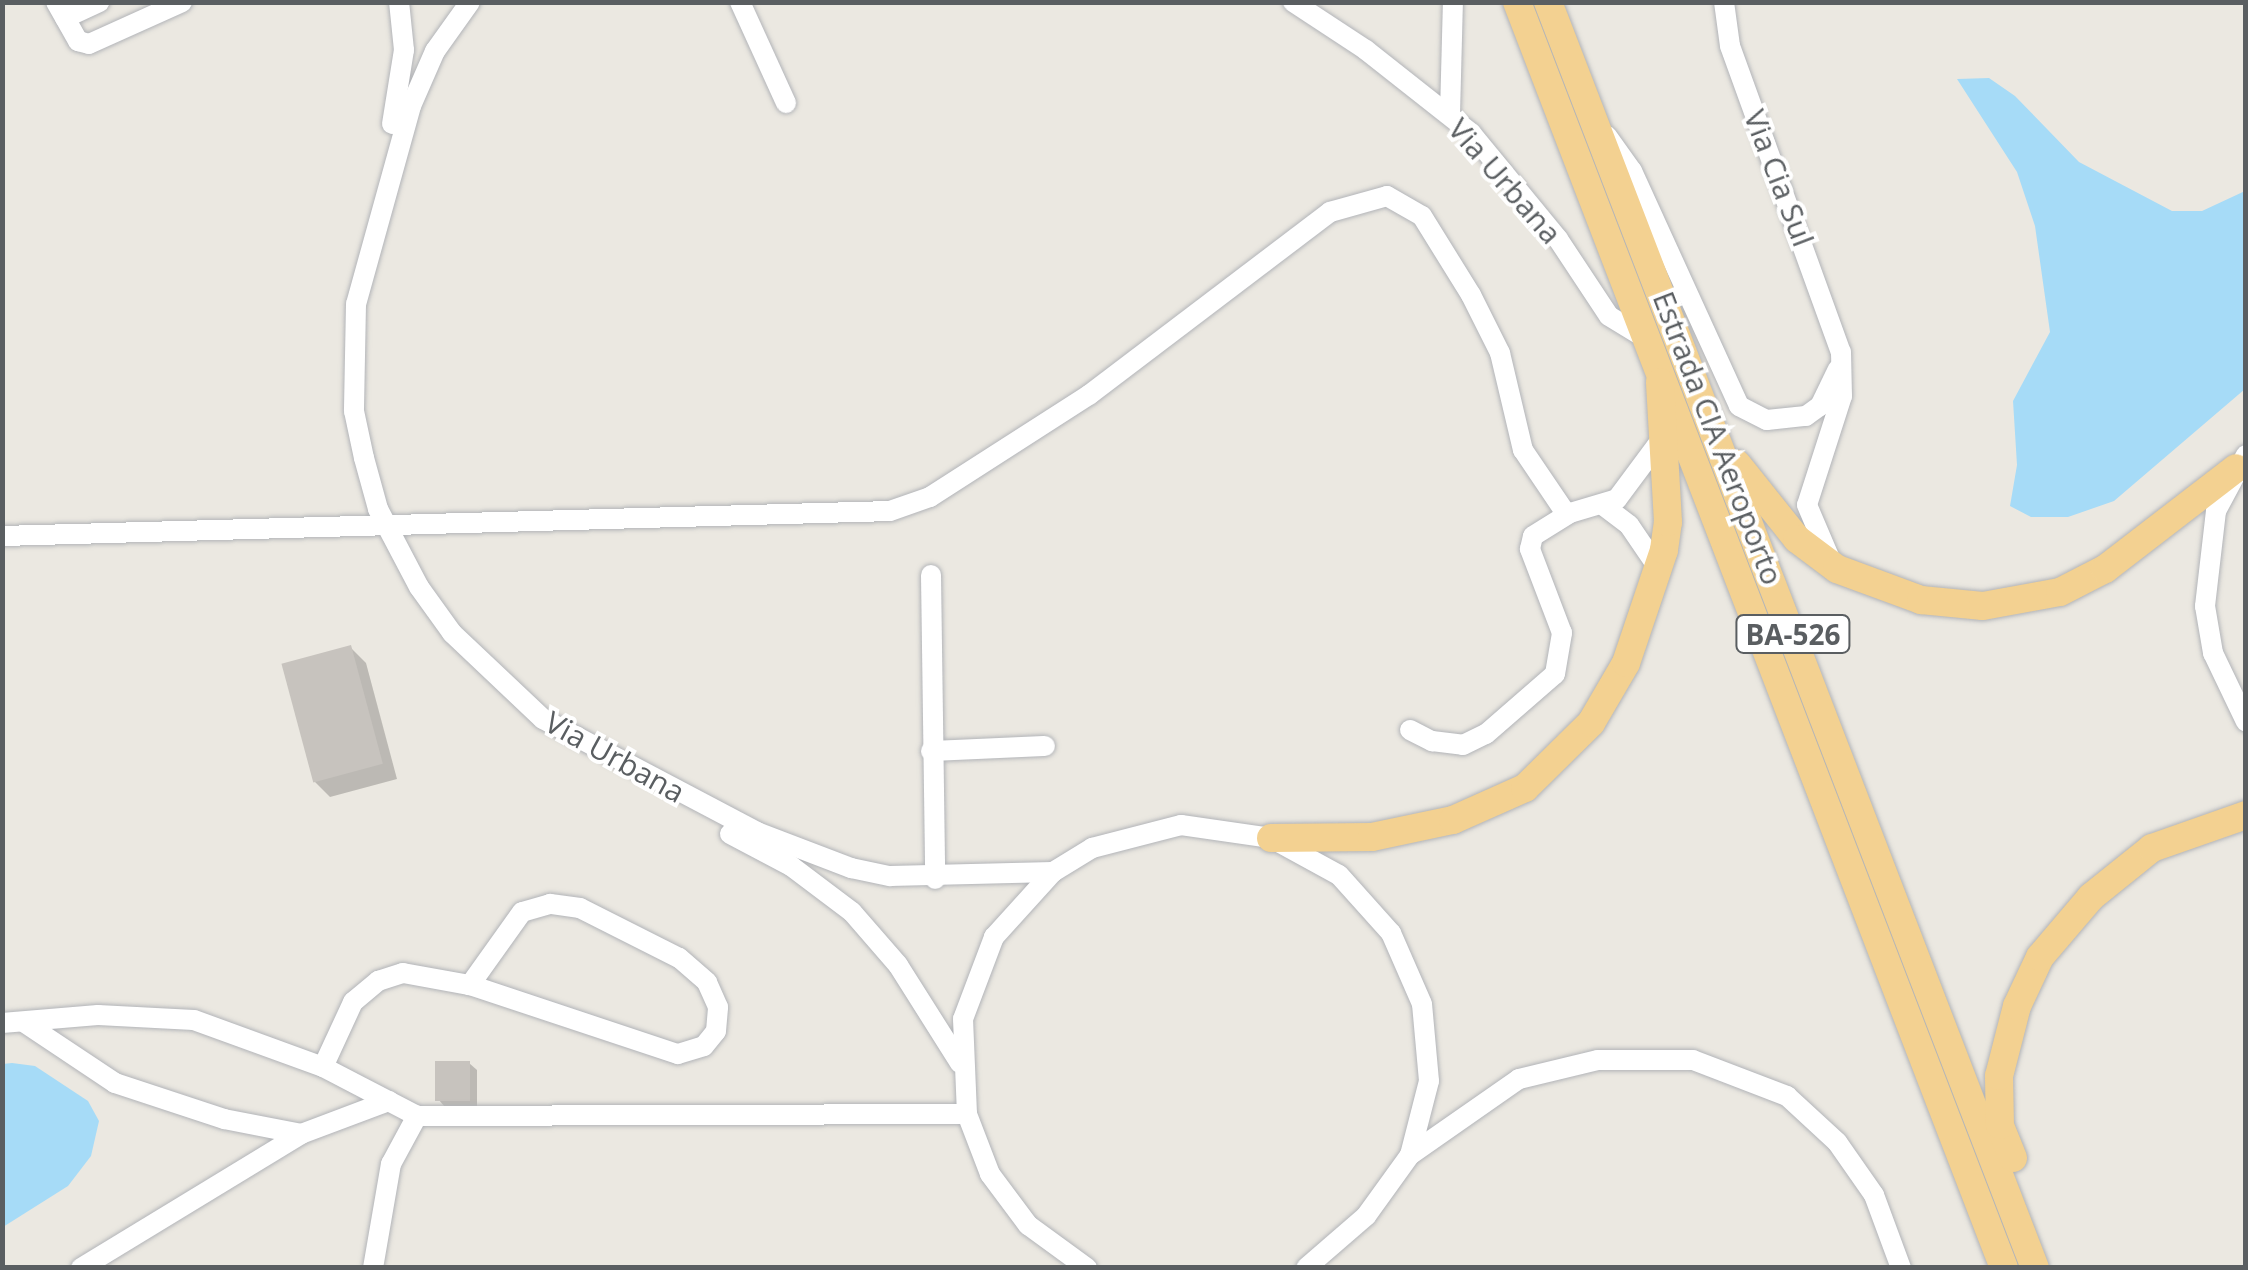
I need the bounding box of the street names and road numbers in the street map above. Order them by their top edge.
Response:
street label: Via Cia Sul [1737,105,1821,251]
street label: Via Urbana [1441,111,1569,251]
street label: Estrada CIA Aeroporto [1645,286,1791,590]
road number: BA-526 [1733,611,1853,657]
street label: Via Urbana [539,704,691,810]

